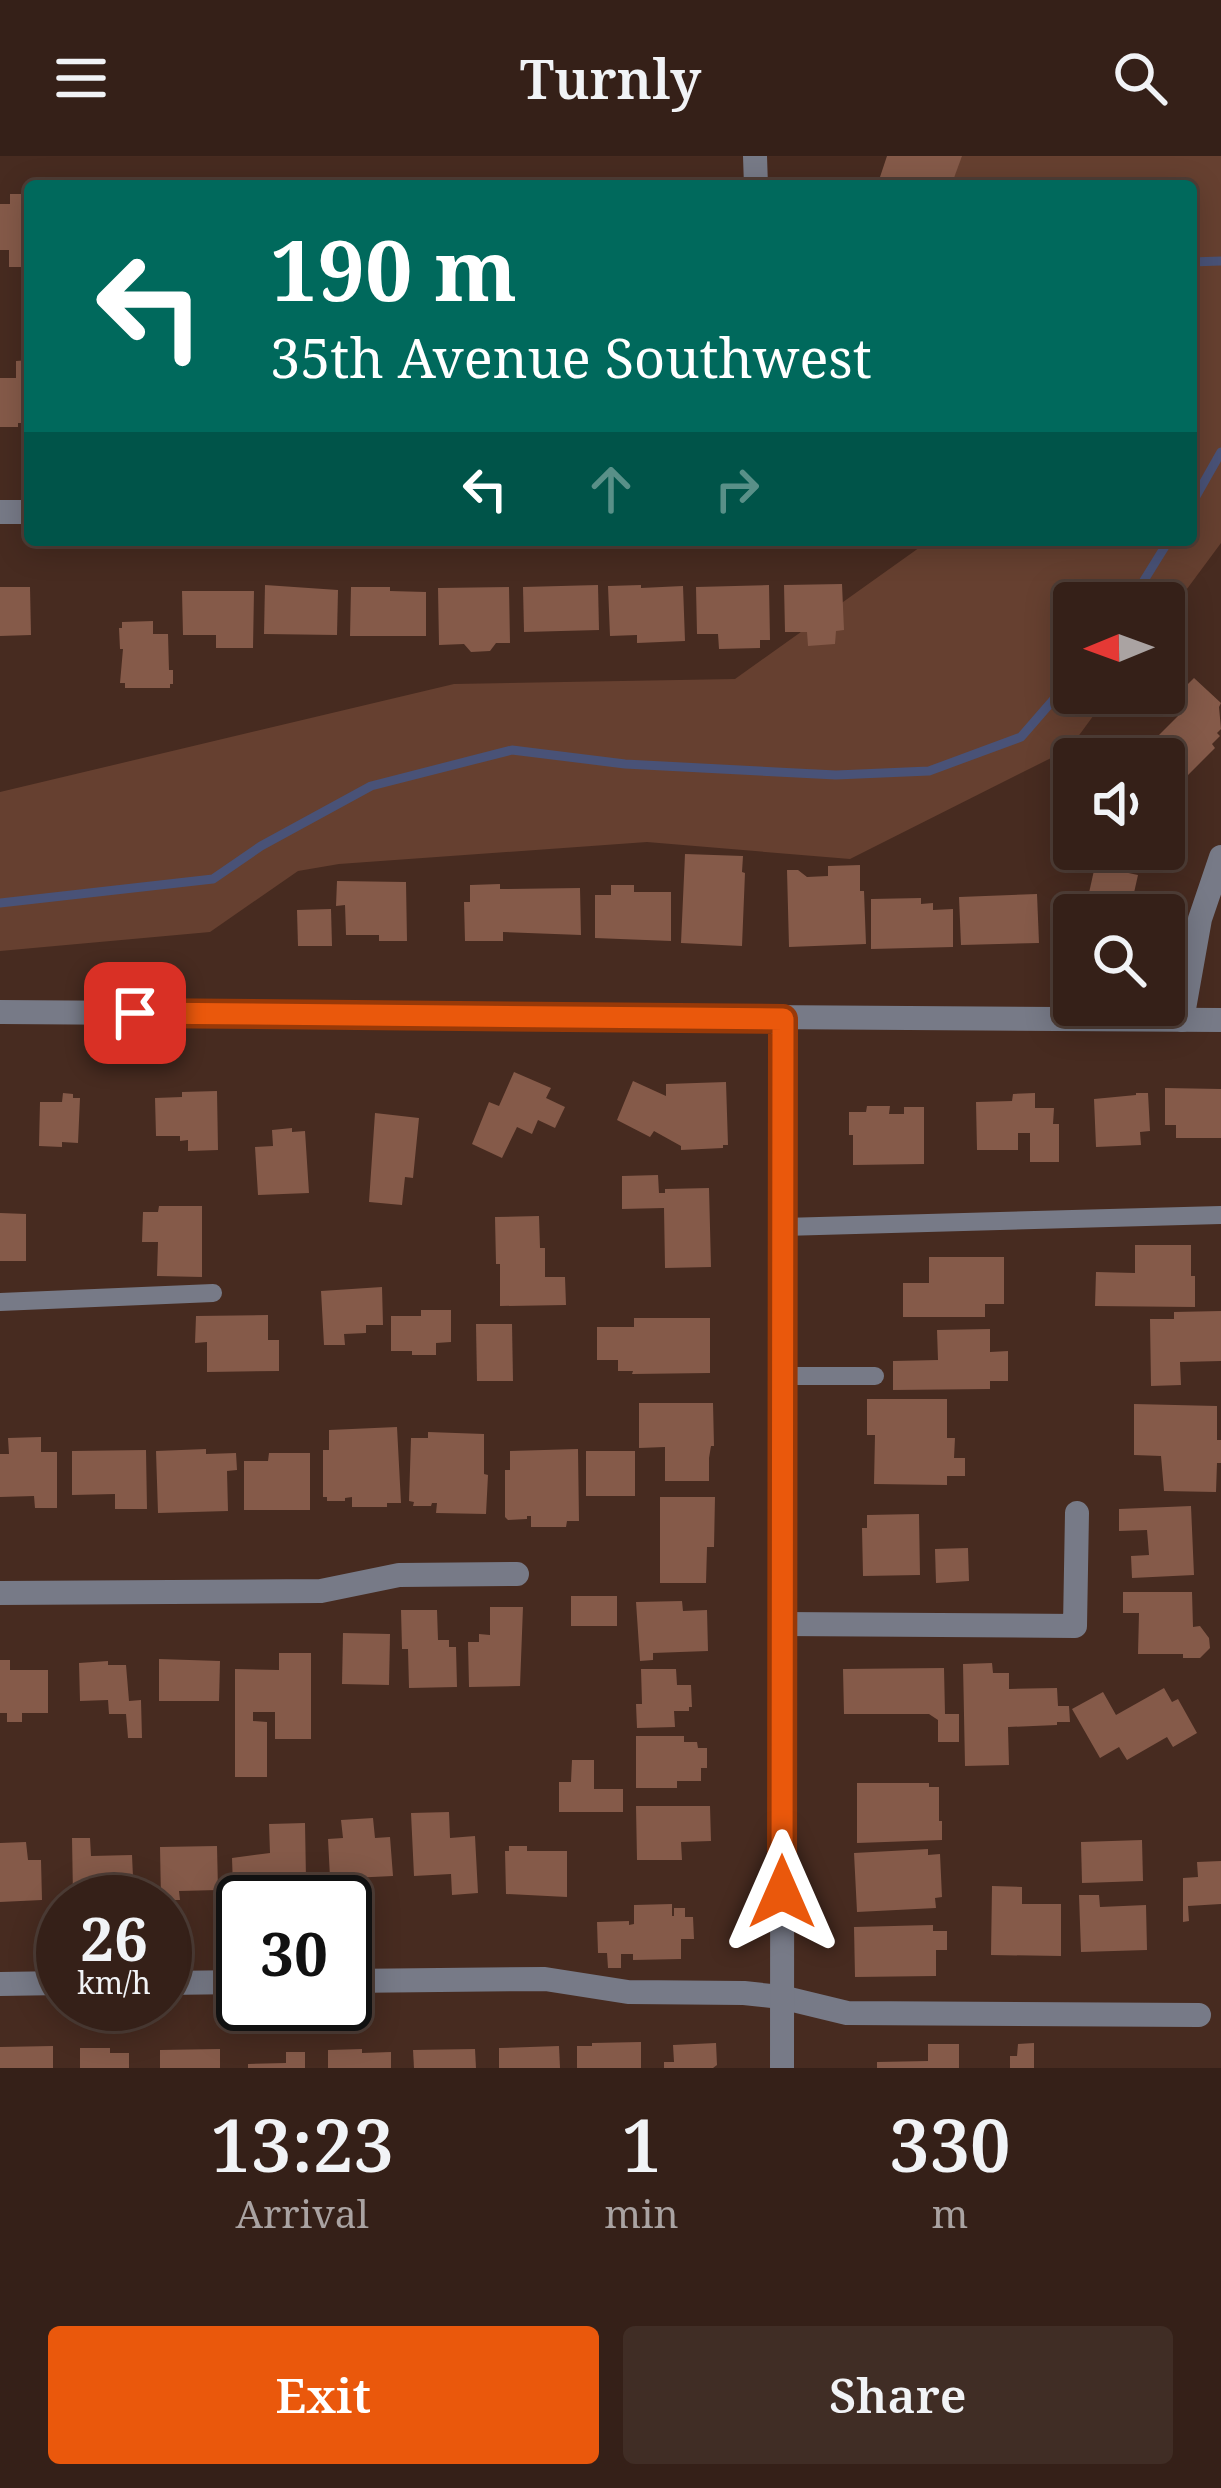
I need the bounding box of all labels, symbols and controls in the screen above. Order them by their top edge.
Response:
text: Turnly [520,41,701,115]
icon: menu [48,45,114,111]
icon: search [1107,45,1173,111]
text: 190 m [270,211,517,326]
icon: left [72,228,228,384]
text: 35th Avenue Southwest [270,320,872,394]
icon: left [452,456,518,522]
icon: ahead [578,456,644,522]
icon: right [704,456,770,522]
north arrow [1053,582,1185,714]
map controls [1053,582,1185,1026]
button: sound [1053,738,1185,870]
button: search [1053,894,1185,1026]
pin [84,962,186,1064]
icon: arrive [102,980,168,1046]
position arrow [719,1829,845,1955]
speed limit sign: 30 [216,1875,372,2031]
text: 26 [80,1897,148,1979]
text: km/h [77,1962,151,2003]
text: 13:23 [210,2095,394,2193]
text: 1 [621,2095,662,2193]
text: 330 [889,2095,1011,2193]
text: Arrival [235,2186,369,2239]
text: min [604,2186,679,2239]
text: m [931,2186,968,2239]
button: Exit [48,2326,599,2464]
button: Share [623,2326,1173,2464]

